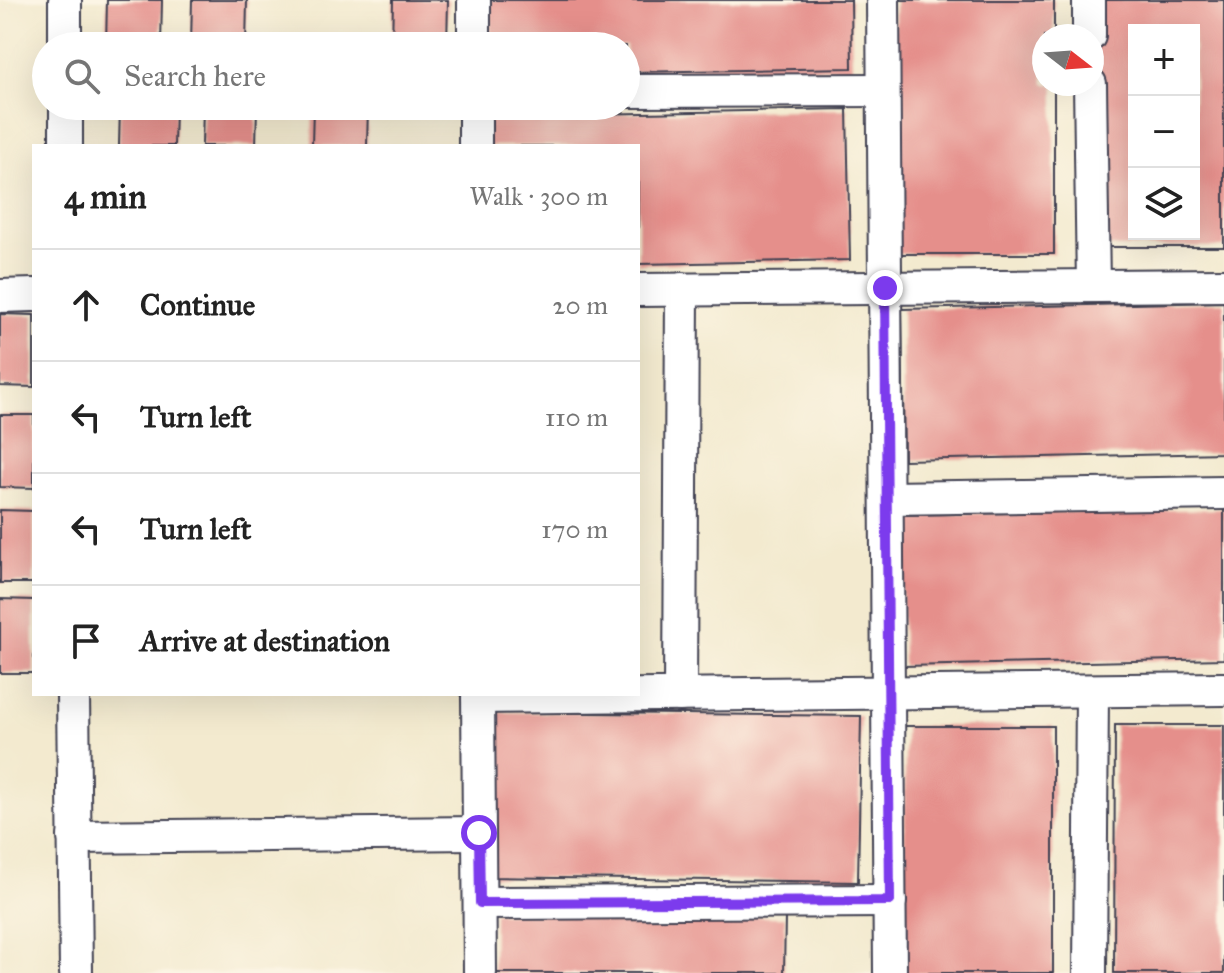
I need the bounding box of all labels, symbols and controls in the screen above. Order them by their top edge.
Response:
north arrow [1032,24,1104,96]
map controls [1128,24,1200,240]
button: + [1128,24,1200,96]
search box [32,32,640,120]
icon: search [60,54,104,98]
text: Search here [124,58,266,94]
button: − [1128,96,1200,168]
button: layers [1128,168,1200,240]
text: 4 min [64,176,147,217]
text: Walk · 300 m [469,180,608,212]
route end [867,270,903,306]
icon: ahead [64,283,108,327]
text: Continue [140,287,255,323]
text: 20 m [553,289,608,321]
icon: left [64,395,108,439]
text: Turn left [140,399,251,435]
text: 110 m [545,401,608,433]
icon: left [64,507,108,551]
text: Turn left [140,511,251,547]
text: 170 m [541,513,608,545]
icon: arrive [64,619,108,663]
text: Arrive at destination [140,623,390,659]
route start [461,815,497,851]

